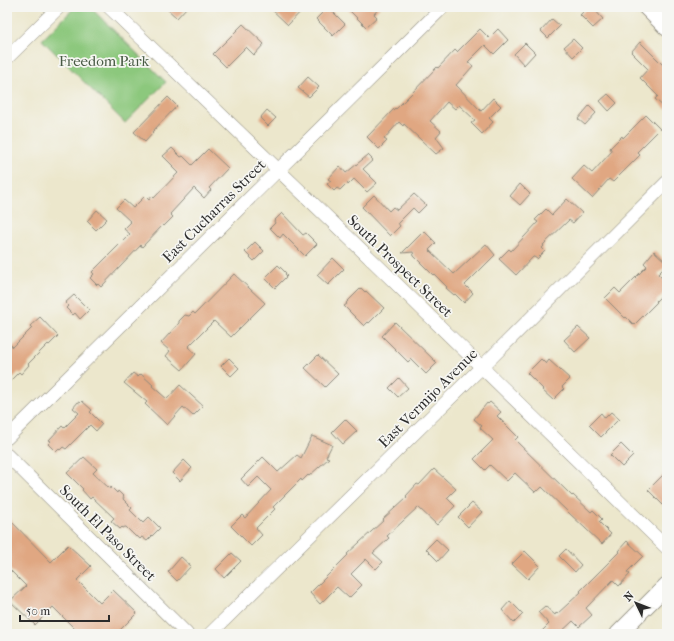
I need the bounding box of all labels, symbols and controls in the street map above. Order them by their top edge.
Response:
park label: Freedom Park [59,52,149,70]
street label: East Cucharras Street [159,155,270,266]
street label: South Prospect Street [344,211,457,321]
street label: East Vermijo Avenue [375,344,482,451]
street label: South El Paso Street [56,481,160,585]
north arrow [616,583,656,623]
text: N [621,589,637,604]
scale bar [20,597,109,623]
text: 50 m [26,604,50,618]

